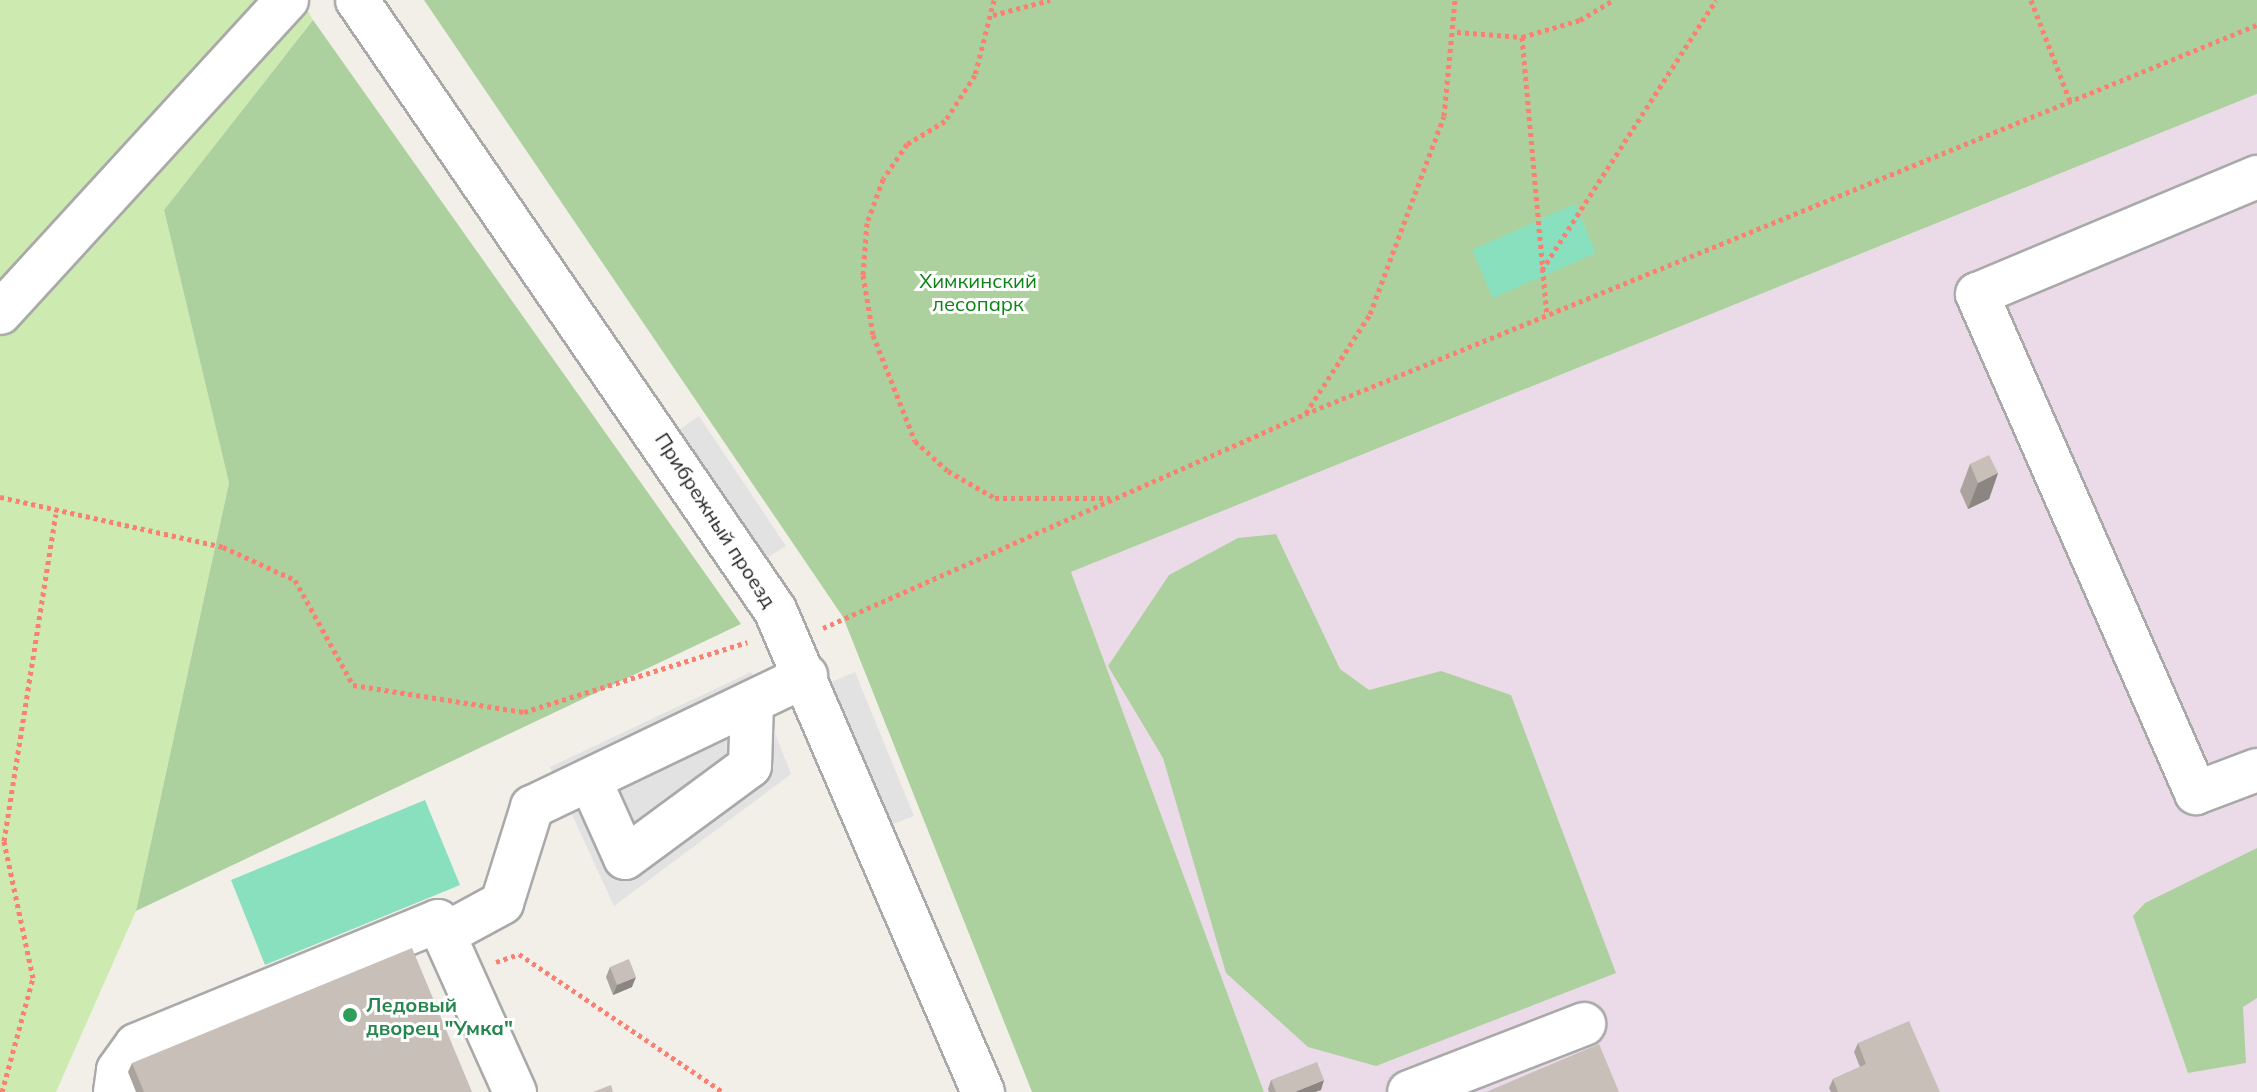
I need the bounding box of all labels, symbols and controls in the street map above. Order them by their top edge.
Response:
park label: Химкинский лесопарк [919,269,1037,316]
street label: Прибрежный проезд [650,428,782,612]
place label: Ледовый дворец "Умка" [366,992,513,1039]
marker: Ледовый дворец "Умка" [341,1006,359,1024]

